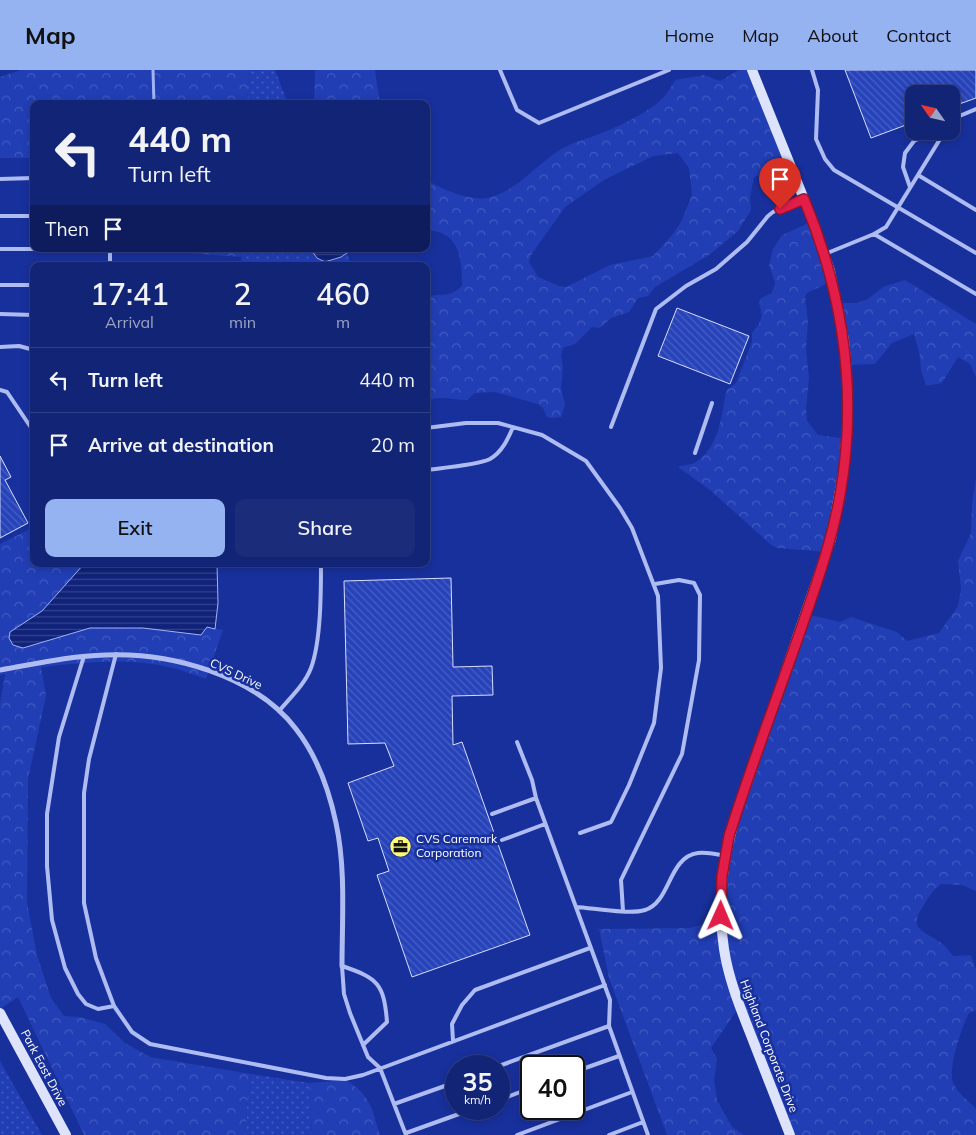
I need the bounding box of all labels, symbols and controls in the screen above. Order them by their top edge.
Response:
text: Map [25,20,76,50]
text: Home [664,24,714,47]
text: Map [742,24,779,47]
text: About [807,24,858,47]
text: Contact [886,24,951,47]
north arrow [905,85,960,140]
map controls [905,85,960,140]
text: 440 m [128,117,232,161]
icon: left [45,120,110,185]
pin [759,158,801,209]
text: Turn left [128,160,211,188]
icon: arrive [766,165,794,193]
icon: arrive [99,215,127,243]
text: Then [45,217,89,241]
text: 17:41 [90,275,169,313]
text: 2 [234,275,252,313]
text: 460 [316,275,370,313]
text: Arrival [105,312,154,332]
text: min [229,312,256,332]
text: m [336,312,350,332]
icon: left [45,366,73,394]
text: Turn left [88,368,163,392]
text: 440 m [359,368,415,392]
icon: arrive [45,431,73,459]
text: Arrive at destination [88,433,274,457]
text: 20 m [371,433,415,457]
button: Exit [45,499,225,557]
button: Share [235,499,415,557]
street label: CVS Drive [208,655,265,692]
place label: CVS Caremark Corporation [416,831,498,860]
office icon: CVS Caremark Corporation [388,834,412,858]
position arrow [694,889,746,941]
street label: Highland Corporate Drive [737,977,802,1114]
street label: Park East Drive [18,1027,71,1109]
speed limit sign: 40 [520,1055,585,1120]
text: 35 [462,1066,493,1097]
text: km/h [464,1092,491,1107]

